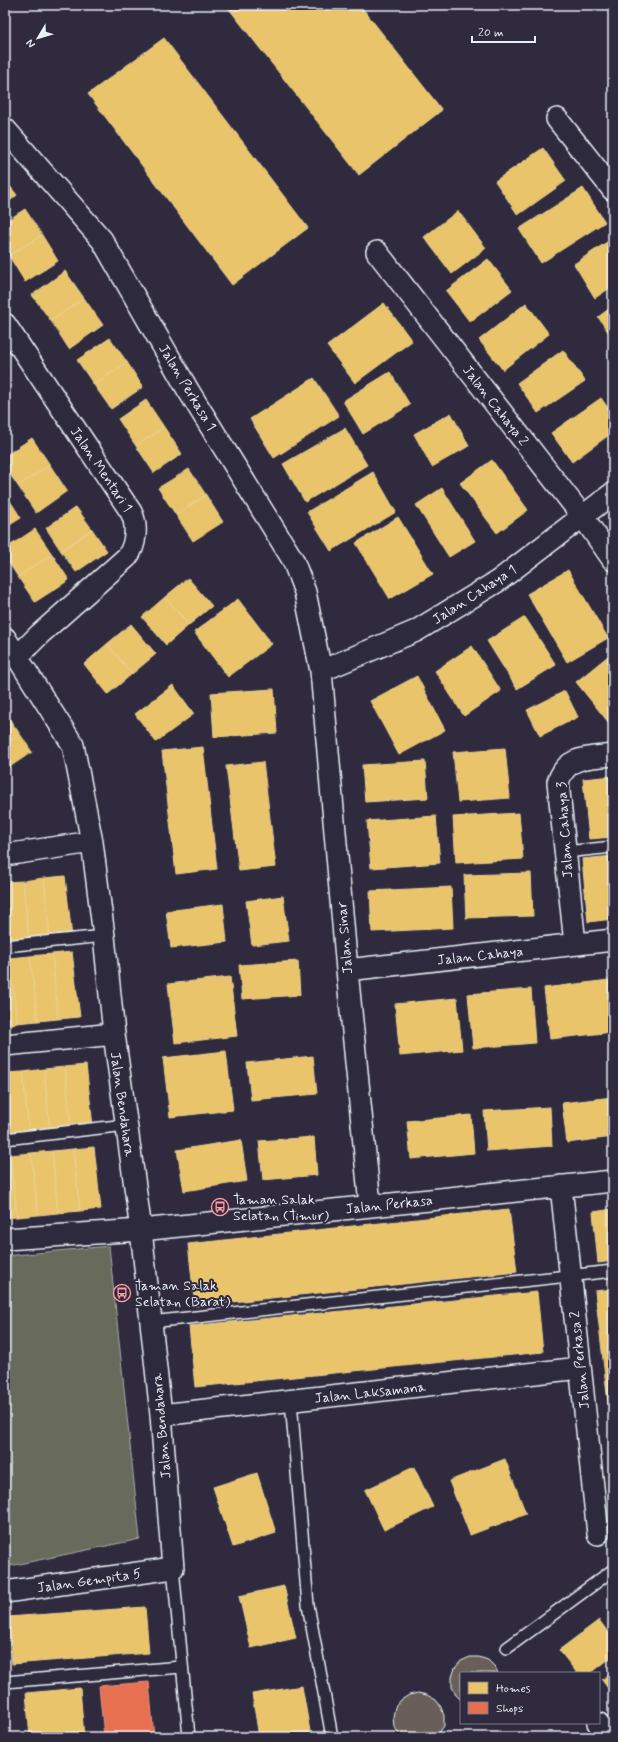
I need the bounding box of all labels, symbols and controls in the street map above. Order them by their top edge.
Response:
north arrow [18,18,58,58]
scale bar [472,18,535,44]
text: 20 m [478,25,504,41]
text: N [23,36,39,51]
street label: Jalan Perkasa 1 [154,341,220,434]
street label: Jalan Cahaya 2 [458,362,532,450]
street label: Jalan Mentari 1 [66,423,136,516]
street label: Jalan Cahaya 1 [429,561,520,629]
street label: Jalan Cahaya 3 [553,781,577,879]
street label: Jalan Sinar [333,900,357,975]
street label: Jalan Cahaya [436,943,524,969]
street label: Jalan Bendahara [106,1051,138,1158]
place label: Taman Salak Selatan (Timur) [233,1191,329,1225]
street label: Jalan Perkasa [345,1191,434,1219]
bus stop icon: Taman Salak Selatan (Timur) [210,1197,230,1217]
place label: Taman Salak Selatan (Barat) [135,1277,230,1311]
bus stop icon: Taman Salak Selatan (Barat) [112,1283,132,1303]
street label: Jalan Perkasa 2 [566,1310,594,1410]
street label: Jalan Bendahara [148,1372,176,1479]
street label: Jalan Laksamana [314,1378,427,1408]
street label: Jalan Gempita 5 [36,1565,142,1597]
legend [460,1672,600,1724]
text: Homes [496,1681,531,1697]
text: Shops [496,1701,523,1717]

